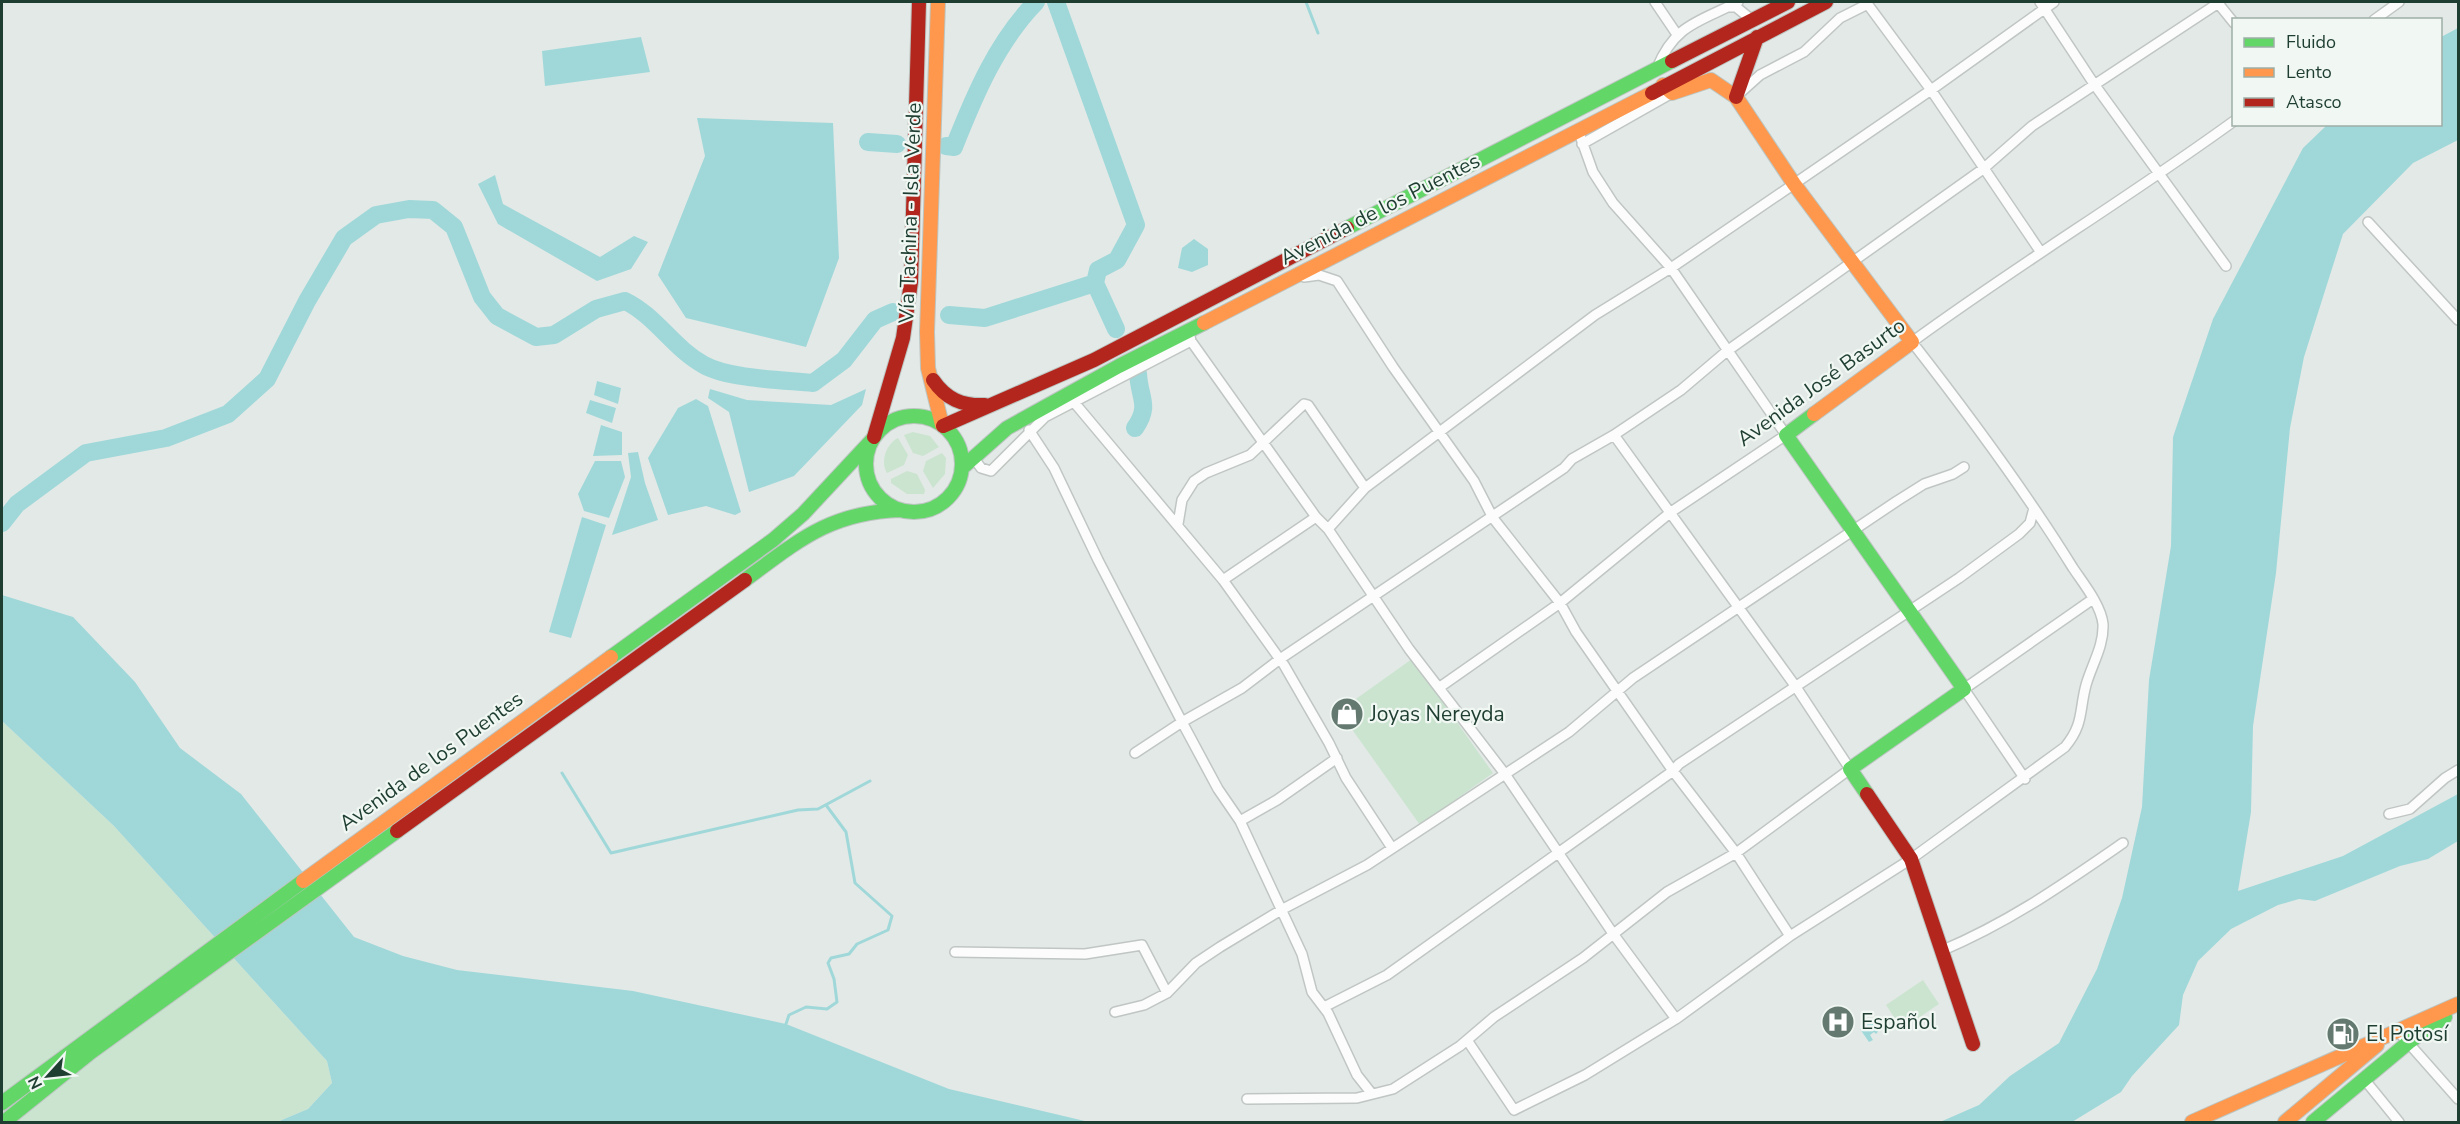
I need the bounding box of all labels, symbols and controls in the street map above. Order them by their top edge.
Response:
legend [2232,18,2442,126]
text: Fluido [2286,30,2336,54]
text: Lento [2286,60,2332,84]
text: Atasco [2286,90,2342,114]
street label: Vía Tachina - Isla Verde [892,102,928,325]
street label: Avenida de los Puentes [1275,146,1485,272]
street label: Avenida José Basurto [1731,311,1911,453]
street label: Avenida de los Puentes [333,685,529,837]
shop icon: Joyas Nereyda [1329,696,1365,732]
place label: Joyas Nereyda [1369,700,1505,728]
hospital icon: Español [1820,1004,1856,1040]
place label: Español [1861,1008,1937,1036]
fuel station icon: El Potosí [2325,1016,2361,1052]
place label: El Potosí [2366,1020,2449,1048]
north arrow [18,1046,78,1106]
text: N [23,1072,48,1093]

